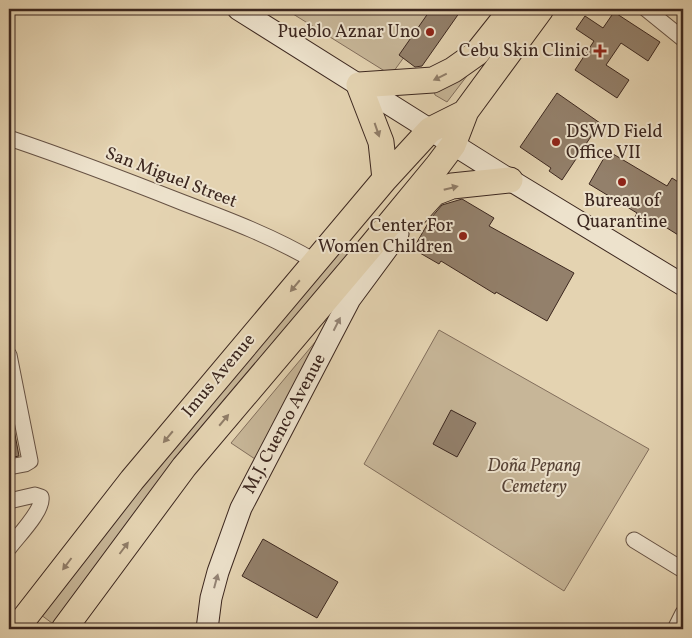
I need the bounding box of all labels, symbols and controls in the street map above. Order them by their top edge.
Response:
place label: Pueblo Aznar Uno [278,20,420,45]
marker: Pueblo Aznar Uno [424,26,436,38]
place label: Cebu Skin Clinic [459,39,589,64]
marker: Cebu Skin Clinic [593,44,607,58]
one-way arrow [432,73,447,81]
place label: DSWD Field Office VII [566,120,663,166]
one-way arrow [374,123,382,138]
marker: DSWD Field Office VII [550,136,562,148]
street label: San Miguel Street [101,141,241,215]
marker: Bureau of Quarantine [616,176,628,188]
one-way arrow [443,183,458,191]
place label: Bureau of Quarantine [577,189,667,235]
place label: Center For Women Children [318,214,453,260]
marker: Center For Women Children [457,230,469,242]
one-way arrow [290,280,301,293]
one-way arrow [333,317,341,331]
street label: Imus Avenue [176,329,262,423]
street label: M.J. Cuenco Avenue [237,350,333,498]
one-way arrow [218,413,229,426]
one-way arrow [162,430,173,443]
park label: Doña Pepang Cemetery [487,454,581,500]
one-way arrow [119,541,129,555]
one-way arrow [61,557,72,570]
one-way arrow [212,574,220,589]

